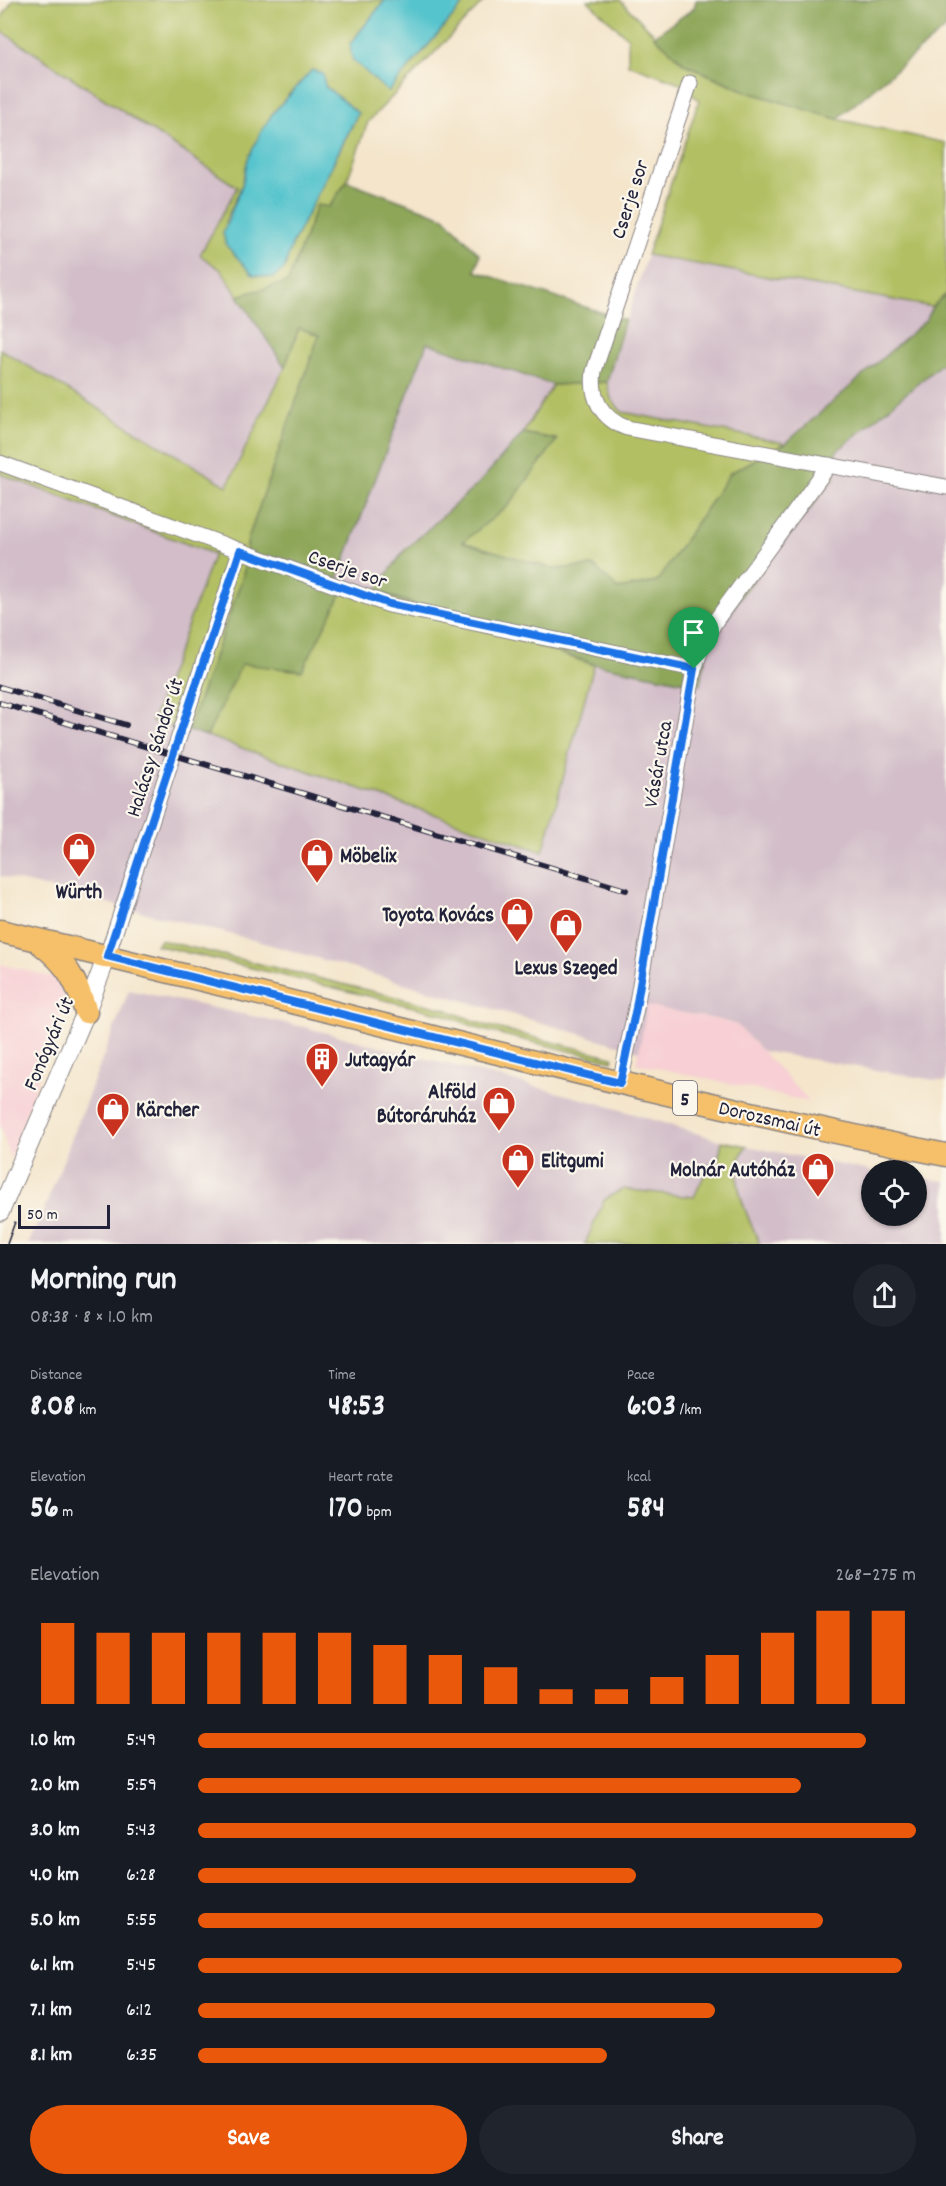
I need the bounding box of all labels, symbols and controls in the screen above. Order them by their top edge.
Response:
street label: Cserje sor [605,156,659,243]
street label: Cserje sor [303,543,391,598]
pin [668,607,719,669]
icon: arrive [677,616,710,649]
street label: Halácsy Sándor út [120,674,194,821]
street label: Vásár utca [638,718,683,810]
shop icon: Würth [61,831,97,878]
shop icon: Möbelix [299,837,335,884]
place label: Möbelix [340,843,397,873]
place label: Würth [56,879,103,909]
shop icon: Toyota Kovács [499,896,535,943]
place label: Toyota Kovács [382,902,494,932]
shop icon: Lexus Szeged [548,907,584,954]
place label: Lexus Szeged [514,955,618,985]
street label: Fonógyári út [18,992,84,1096]
building icon: Jutagyár [304,1041,340,1088]
place label: Jutagyár [345,1047,416,1077]
place label: Alföld Bútoráruház [377,1079,477,1133]
road number: 5 [673,1081,697,1115]
shop icon: Alföld Bútoráruház [481,1085,517,1132]
shop icon: Kärcher [95,1091,131,1138]
street label: Dorozsmai út [715,1095,824,1147]
place label: Kärcher [136,1097,200,1127]
shop icon: Elitgumi [500,1142,536,1189]
place label: Elitgumi [541,1148,604,1178]
shop icon: Molnár Autóház [800,1151,836,1198]
place label: Molnár Autóház [670,1157,796,1187]
map controls [861,1160,927,1226]
button: locate [861,1160,927,1226]
scale bar [18,1202,110,1230]
text: 50 m [27,1204,58,1227]
text: Morning run [30,1258,177,1305]
button: share [853,1264,916,1327]
text: 08:38 · 8 × 1.0 km [30,1304,153,1332]
text: Distance [30,1364,82,1387]
text: Time [328,1364,356,1387]
text: Pace [627,1364,655,1387]
text: 8.08 [30,1387,75,1430]
text: 48:53 [328,1387,385,1430]
text: 6:03 [627,1387,676,1430]
text: km [75,1399,97,1422]
text: /km [676,1399,702,1422]
text: Elevation [30,1466,86,1489]
text: Heart rate [328,1466,393,1489]
text: kcal [627,1466,651,1489]
text: 56 [30,1489,59,1532]
text: 170 [328,1489,363,1532]
text: 584 [627,1489,665,1532]
text: m [59,1501,73,1524]
text: bpm [363,1501,392,1524]
text: Elevation [30,1562,100,1590]
text: 268–275 m [836,1562,916,1590]
text: 1.0 km [30,1727,75,1755]
text: 5:49 [126,1727,156,1755]
text: 2.0 km [30,1772,79,1800]
text: 5:59 [126,1772,157,1800]
text: 3.0 km [30,1817,80,1845]
text: 5:43 [126,1817,156,1845]
text: 4.0 km [30,1862,79,1890]
text: 6:28 [126,1862,156,1890]
text: 5.0 km [30,1907,80,1935]
text: 5:55 [126,1907,157,1935]
text: 6.1 km [30,1952,74,1980]
text: 5:45 [126,1952,156,1980]
text: 7.1 km [30,1997,72,2025]
text: 6:12 [126,1997,152,2025]
text: 8.1 km [30,2042,72,2070]
text: 6:35 [126,2042,157,2070]
button: Save [30,2105,467,2174]
button: Share [479,2105,916,2174]

